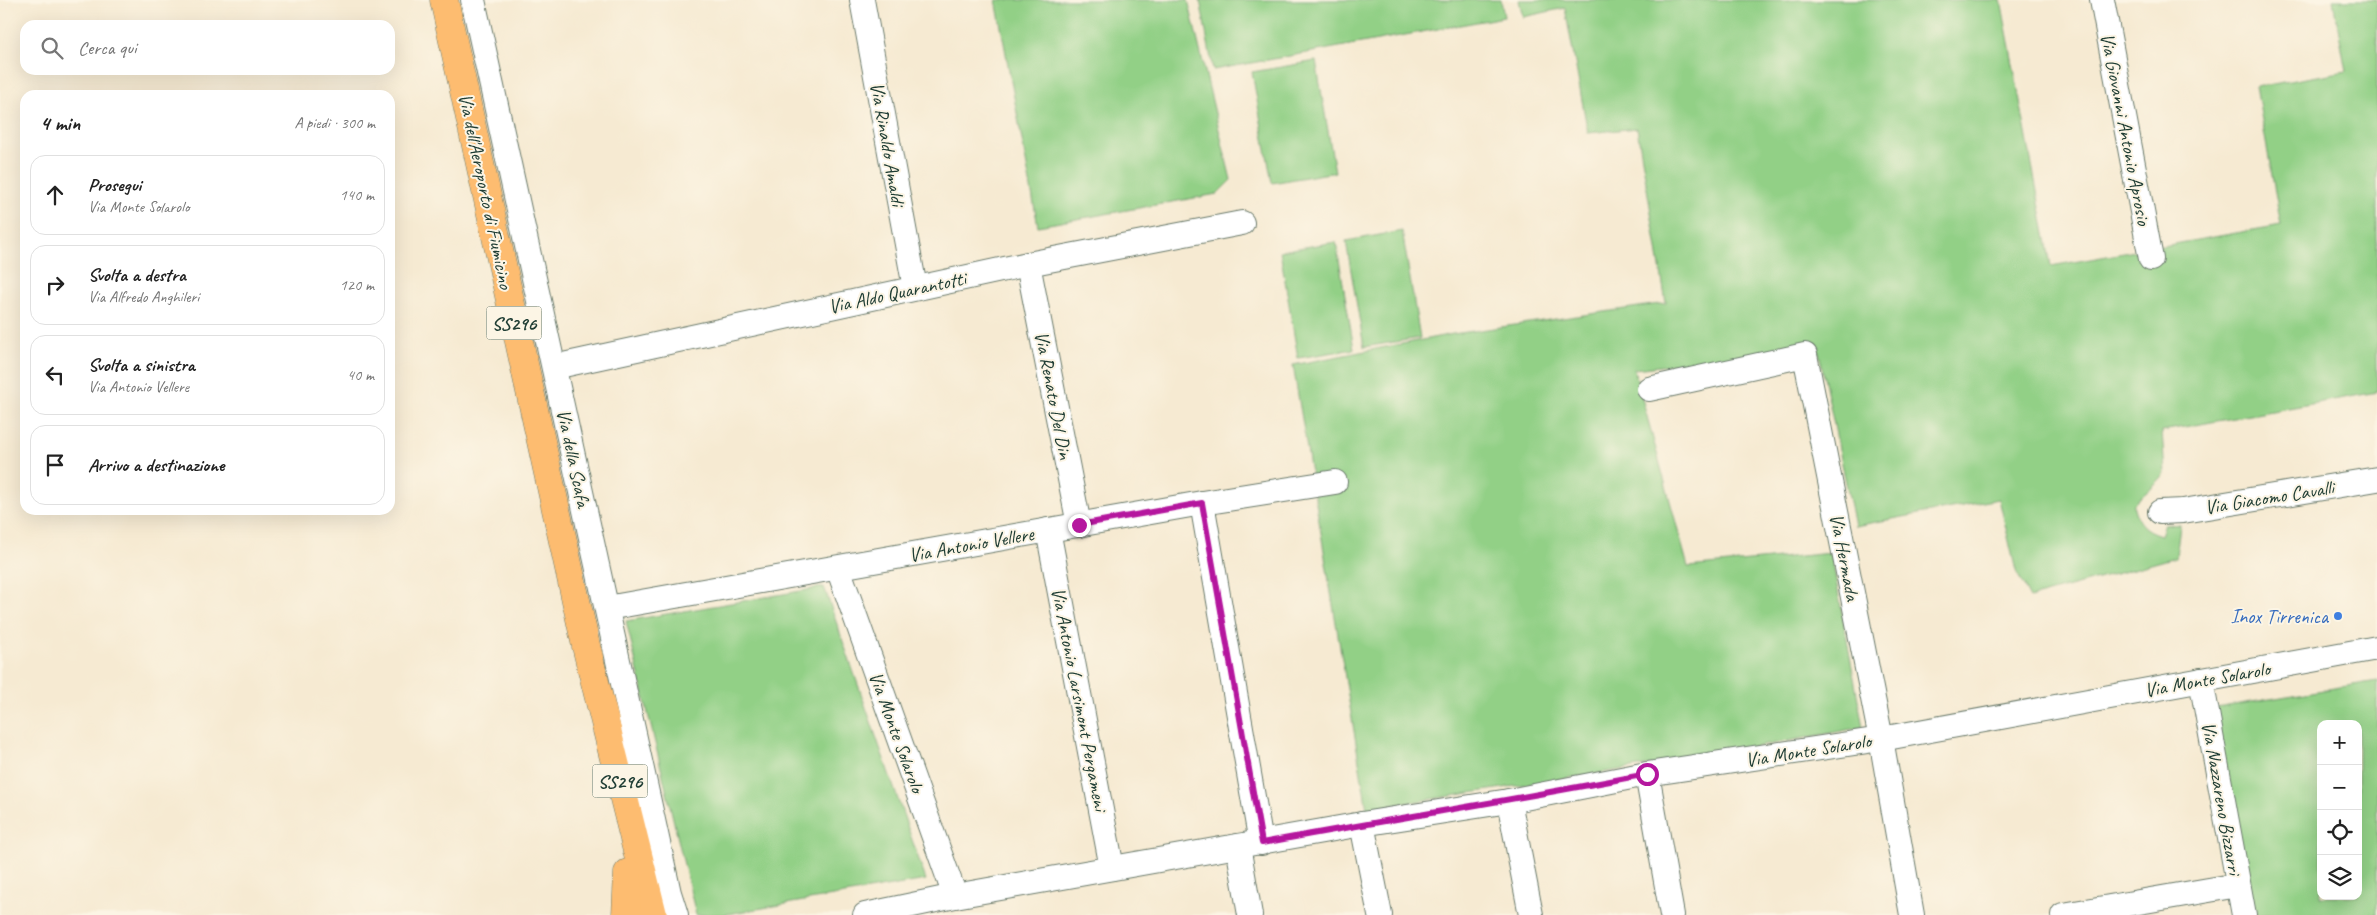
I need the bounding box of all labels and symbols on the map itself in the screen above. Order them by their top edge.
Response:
street label: Via Giovanni Antonio Aprosio [2095,31,2157,228]
street label: Via Rinaldo Amaldi [864,80,911,210]
street label: Via dell'Aeroporto di Fiumicino [453,91,519,292]
street label: Via Aldo Quarantotti [826,265,970,319]
road number: SS296 [486,306,542,339]
street label: Via Renato Del Din [1029,329,1078,462]
street label: Via della Scafa [551,407,596,511]
street label: Via Giacomo Cavalli [2203,475,2338,520]
street label: Via Hermada [1824,511,1866,605]
route end [1068,514,1091,537]
street label: Via Antonio Vellere [907,521,1037,568]
street label: Via Antonio Larsimont Pergameni [1046,585,1114,815]
place label: Inox Tirrenica [2230,604,2330,629]
marker: Inox Tirrenica [2332,610,2344,622]
street label: Via Monte Solarolo [2143,656,2274,703]
street label: Via Monte Solarolo [863,668,931,798]
street label: Via Nazzareno Bizzarri [2196,720,2248,879]
street label: Via Monte Solarolo [1744,728,1875,773]
route start [1636,763,1659,786]
road number: SS296 [592,764,648,798]

